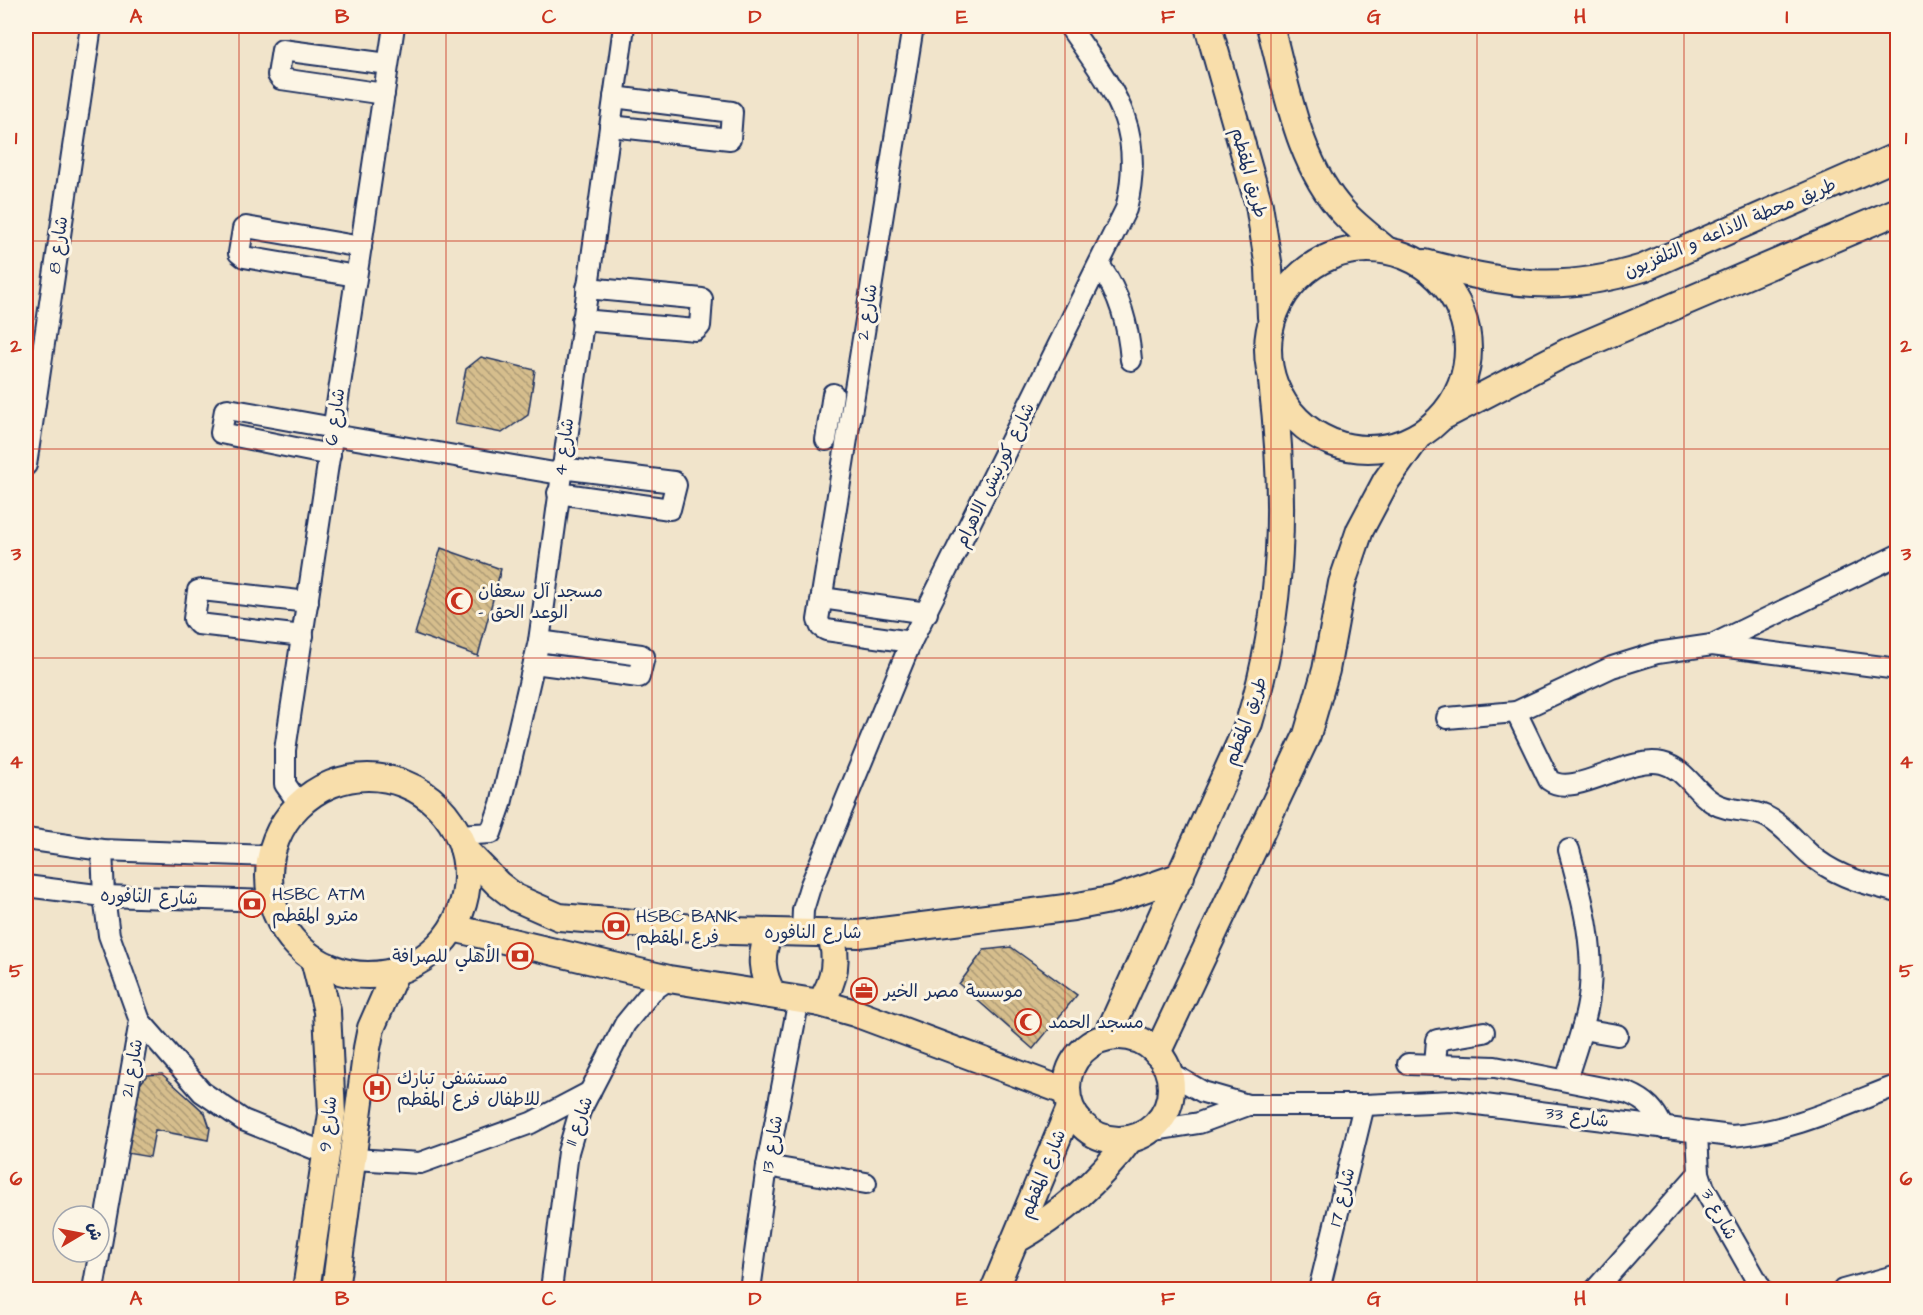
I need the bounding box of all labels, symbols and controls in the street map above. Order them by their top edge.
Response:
text: A [130,3,143,31]
text: B [335,3,350,31]
text: C [542,3,557,31]
text: D [749,3,762,31]
text: E [956,3,968,31]
text: F [1161,3,1176,31]
text: G [1367,3,1381,31]
text: H [1574,3,1586,31]
text: I [1785,3,1789,31]
text: 1 [15,124,18,152]
text: 1 [1905,124,1908,152]
street label: طريق المقطم [1224,125,1273,221]
street label: طريق محطة الاذاعه و التلفزيون [1620,172,1840,284]
street label: شارع 8 [42,215,74,275]
street label: شارع 2 [850,282,884,342]
text: 2 [9,332,22,360]
text: 2 [1899,332,1912,360]
street label: شارع 6 [319,387,351,447]
street label: شارع كورنيش الاهرام [949,398,1042,552]
street label: شارع 4 [548,416,580,478]
text: 3 [10,540,22,568]
text: 3 [1900,540,1912,568]
place label: مسجد آل سعفان - الوعد الحق [478,579,603,625]
mosque icon: مسجد آل سعفان - الوعد الحق [444,586,474,616]
street label: طريق المقطم [1218,673,1275,769]
text: 4 [9,748,23,776]
text: 4 [1899,748,1913,776]
place label: HSBC ATM مترو المقطم [272,882,365,929]
street label: شارع النافوره [100,883,198,911]
bank icon: HSBC ATM مترو المقطم [237,889,267,919]
place label: HSBC BANK فرع المقطم [636,904,738,951]
bank icon: HSBC BANK فرع المقطم [601,911,631,941]
street label: شارع النافوره [764,920,862,945]
bank icon: الأهلي للصرافة [505,941,535,971]
place label: الأهلي للصرافة [392,944,500,972]
text: 5 [9,957,24,985]
text: 5 [1899,957,1914,985]
office icon: موسسة مصر الخير [849,976,879,1006]
place label: موسسة مصر الخير [882,979,1023,1004]
mosque icon: مسجد الحمد [1013,1007,1043,1037]
place label: مسجد الحمد [1048,1010,1144,1035]
street label: شارع 21 [115,1037,149,1099]
place label: مستشفى تبارك للاطفال فرع المقطم [397,1066,540,1113]
hospital icon: مستشفى تبارك للاطفال فرع المقطم [362,1073,392,1103]
street label: شارع 11 [559,1093,599,1149]
street label: شارع 9 [313,1095,343,1153]
street label: شارع 33 [1543,1100,1611,1134]
street label: شارع 13 [755,1113,789,1175]
street label: شارع المقطم [1014,1126,1073,1223]
text: 6 [10,1165,23,1193]
street label: شارع 17 [1323,1165,1361,1229]
text: 6 [1900,1165,1913,1193]
street label: شارع 3 [1695,1184,1743,1244]
north arrow [51,1204,111,1264]
text: ش [82,1221,107,1242]
text: A [130,1285,143,1313]
text: B [335,1285,350,1313]
text: C [542,1285,557,1313]
text: D [749,1285,762,1313]
text: E [956,1285,968,1313]
text: F [1161,1285,1176,1313]
text: G [1367,1285,1381,1313]
text: H [1574,1285,1586,1313]
text: I [1785,1285,1789,1313]

